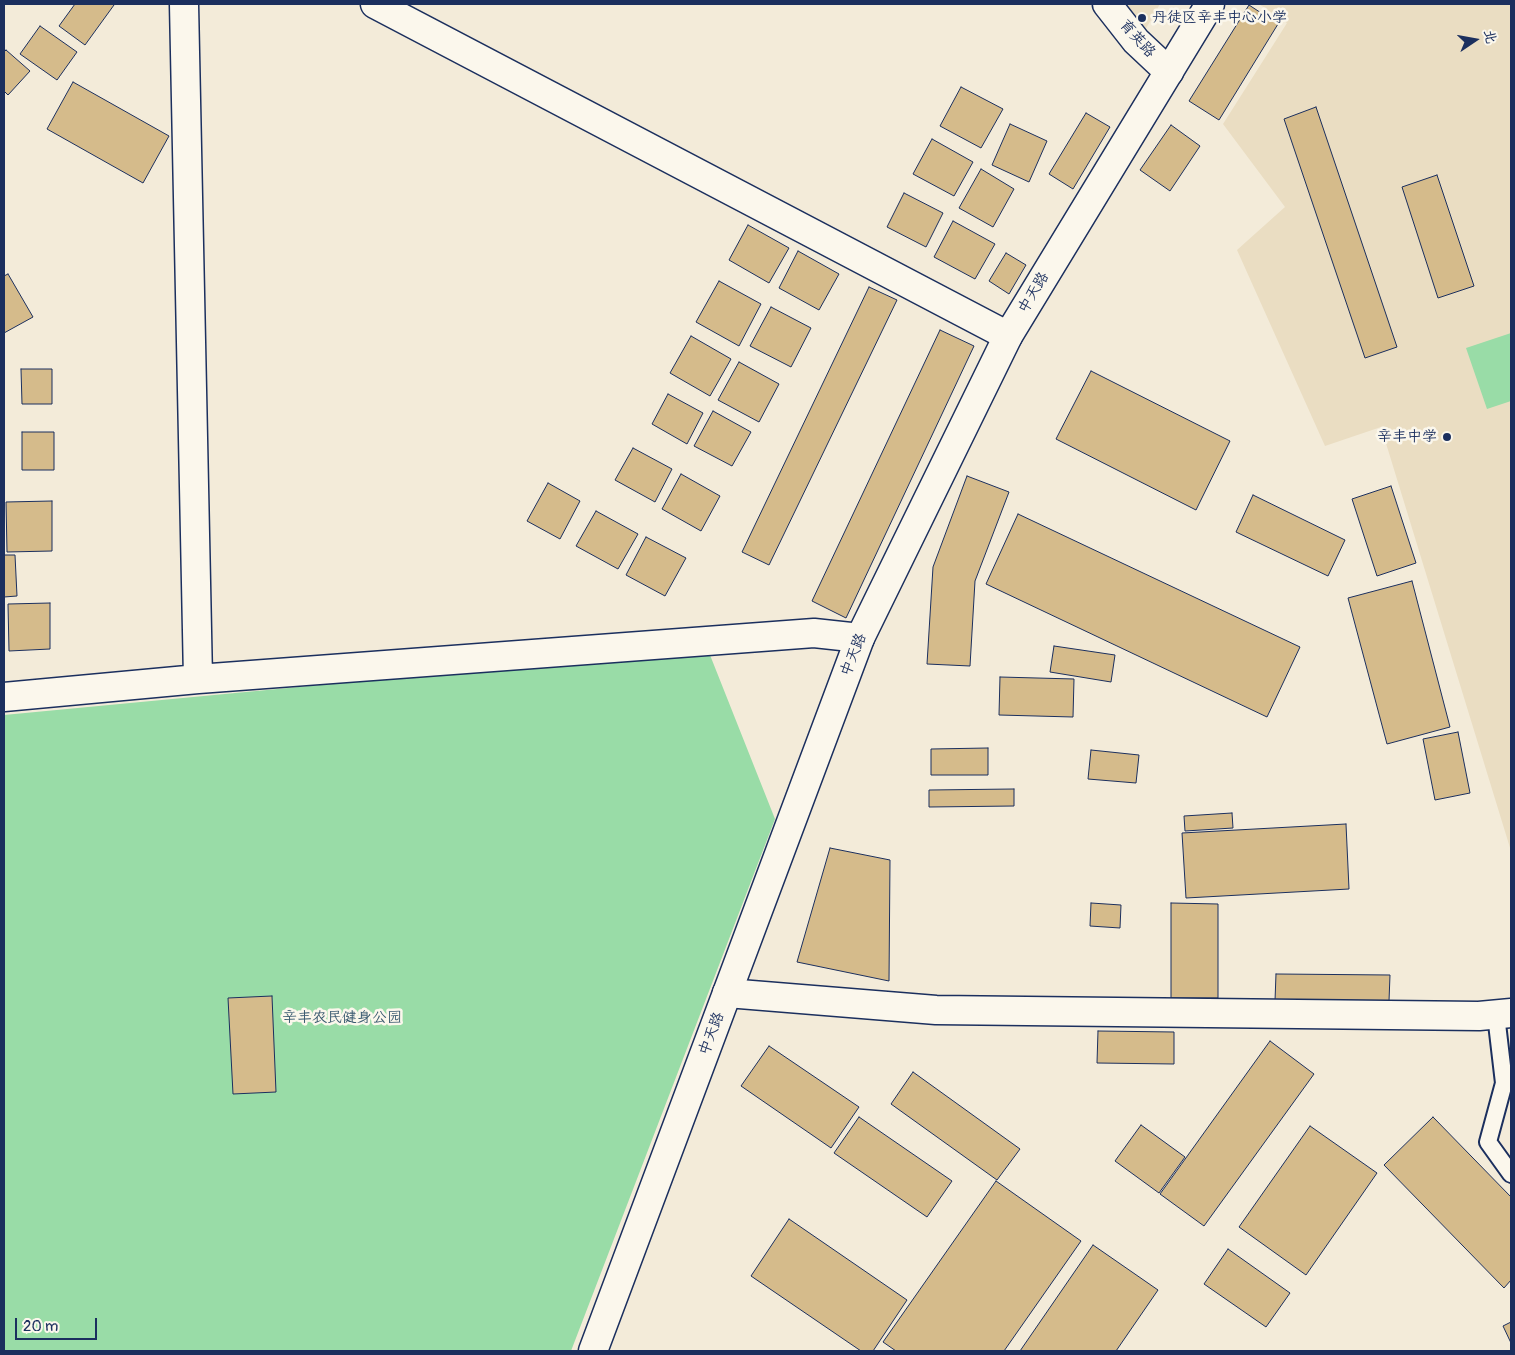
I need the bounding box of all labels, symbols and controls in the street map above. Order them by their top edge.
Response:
place label: 丹徒区辛丰中心小学 [1152,9,1287,27]
marker: 丹徒区辛丰中心小学 [1136,12,1148,24]
north arrow [1450,15,1500,65]
street label: 育英路 [1115,16,1159,62]
text: 北 [1480,28,1500,45]
street label: 中天路 [1015,269,1053,317]
place label: 辛丰中学 [1377,428,1437,446]
marker: 辛丰中学 [1441,431,1453,443]
street label: 中天路 [837,631,871,679]
park label: 辛丰农民健身公园 [282,1009,402,1027]
street label: 中天路 [696,1010,728,1058]
scale bar [18,1308,100,1340]
text: 20 m [23,1317,58,1336]

